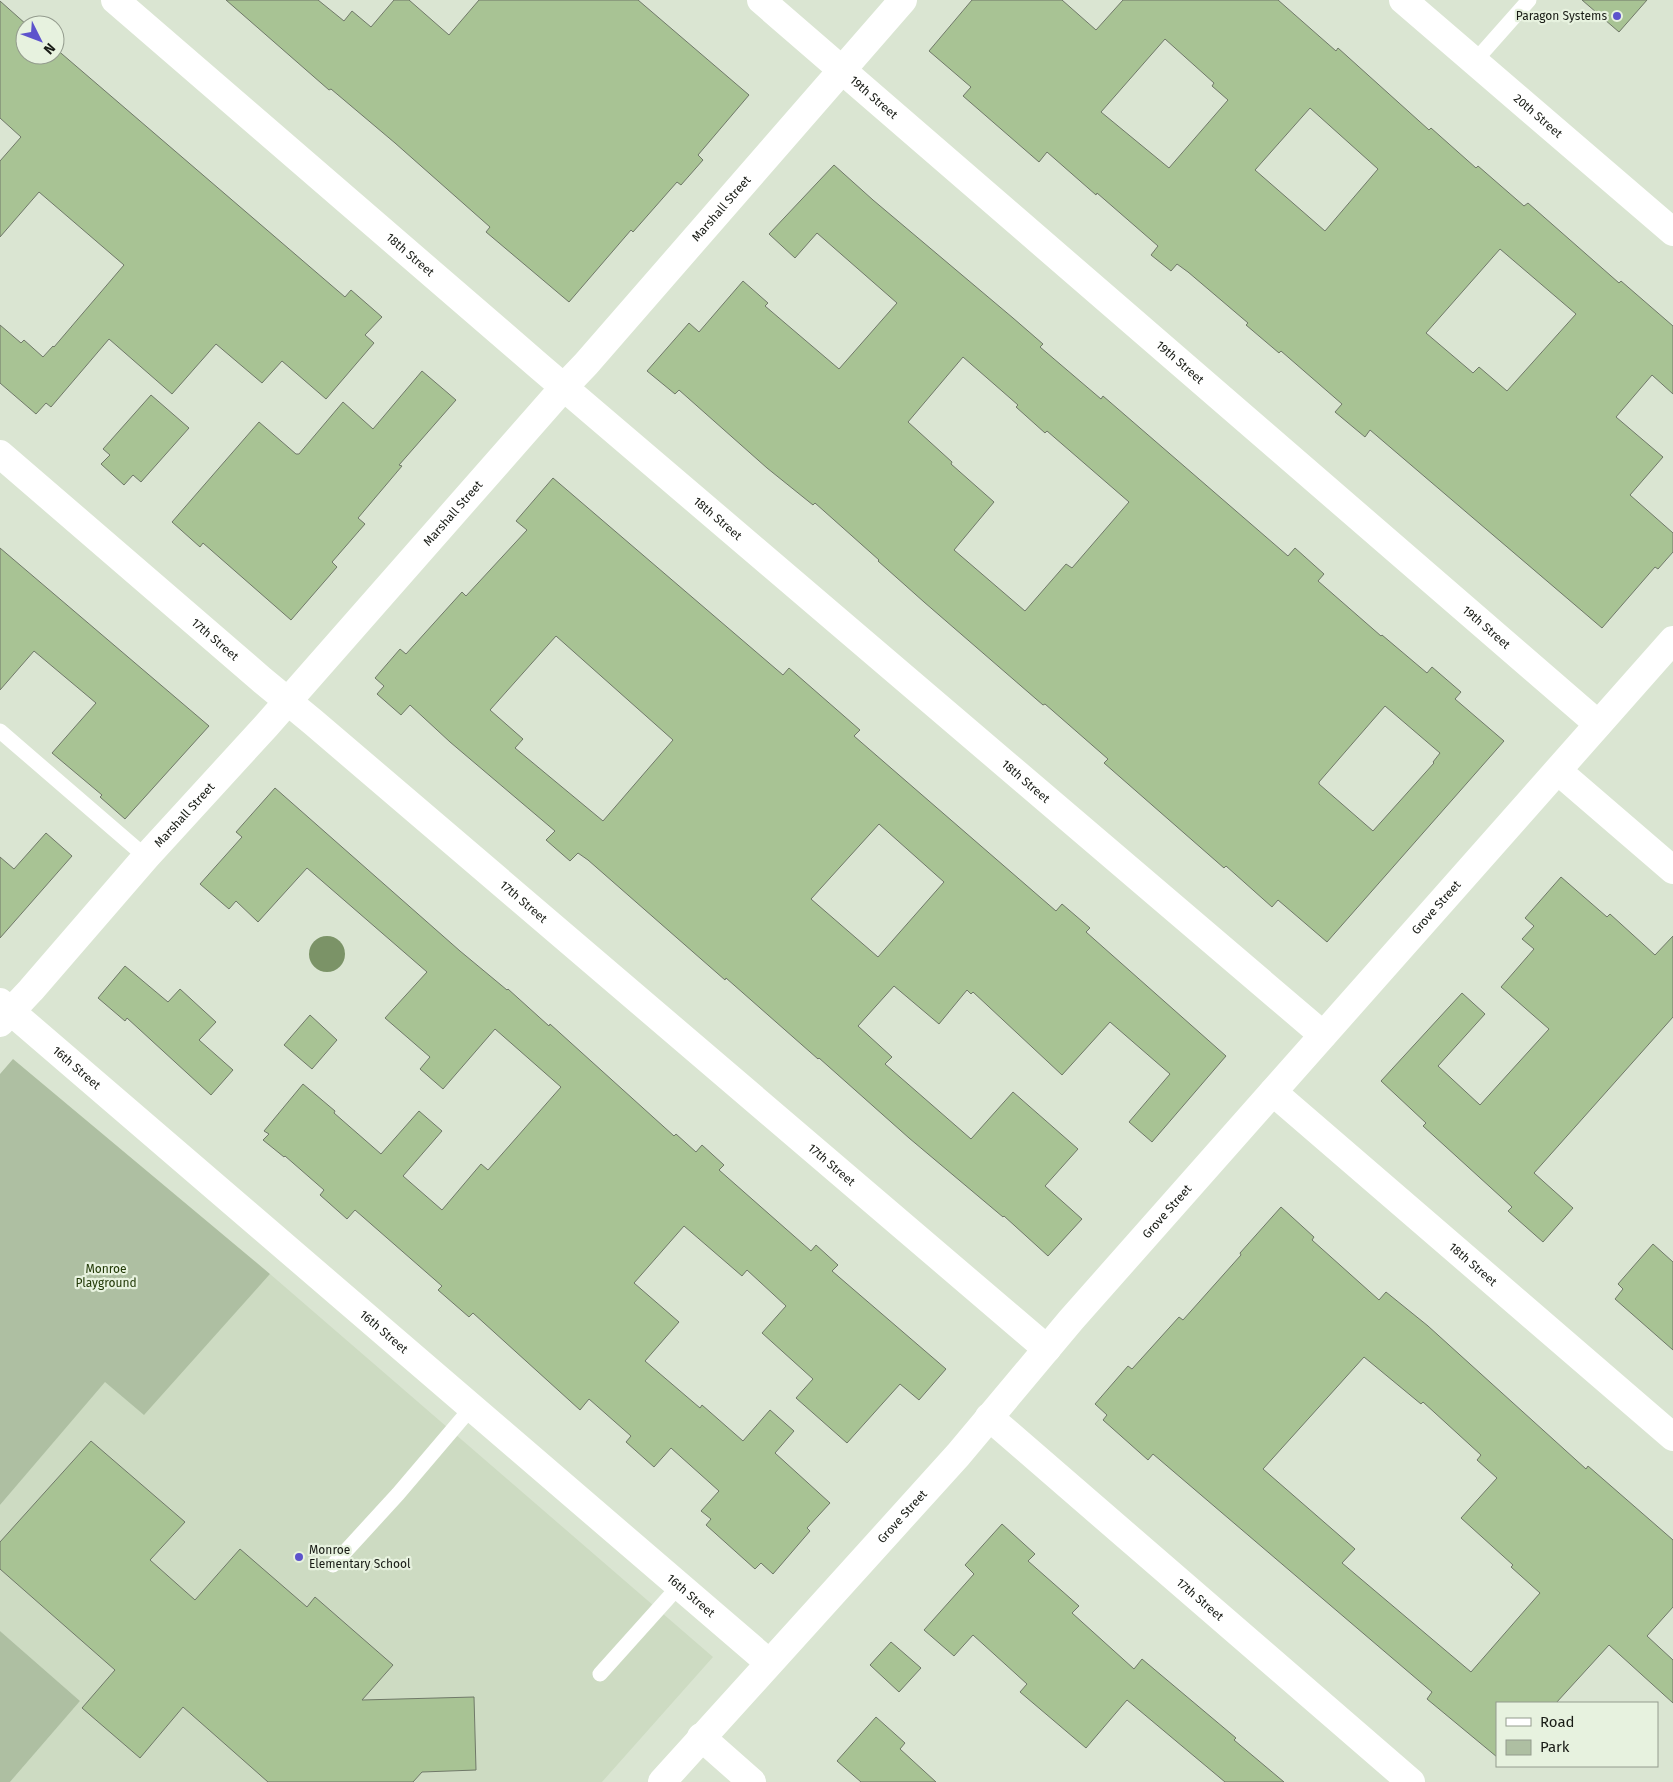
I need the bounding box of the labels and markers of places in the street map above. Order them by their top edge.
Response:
place label: Paragon Systems [1516,9,1607,23]
marker: Paragon Systems [1611,10,1623,22]
place label: Monroe Elementary School [309,1543,411,1571]
marker: Monroe Elementary School [293,1551,305,1563]

